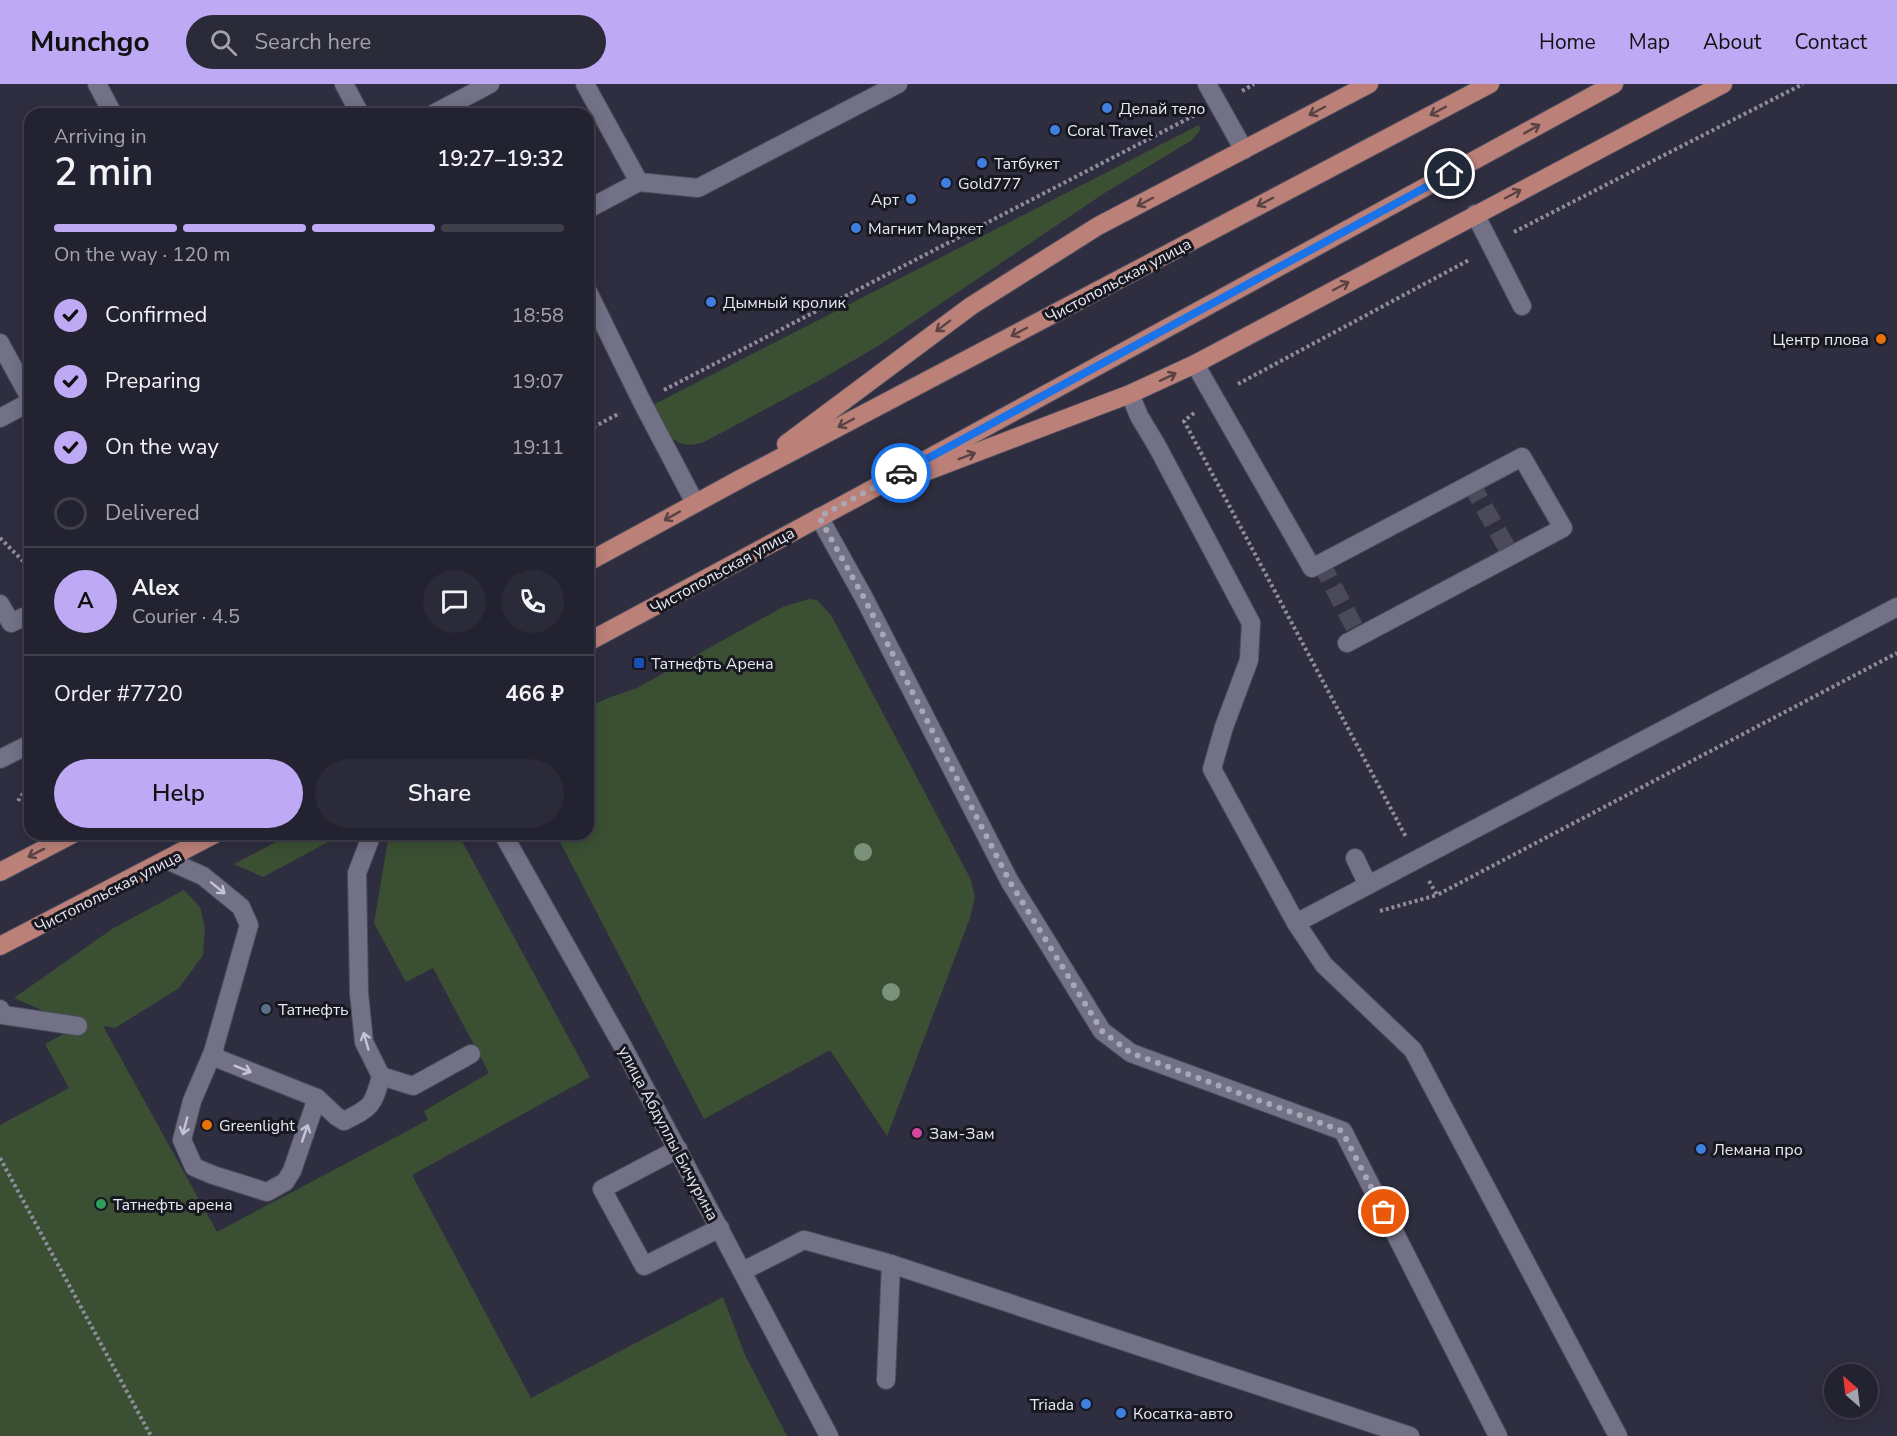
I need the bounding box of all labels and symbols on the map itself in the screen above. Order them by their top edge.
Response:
place label: Делай тело [1119,98,1205,120]
marker: Делай тело [1100,101,1114,115]
one-way arrow [1309,105,1326,117]
one-way arrow [1430,105,1447,117]
place label: Coral Travel [1067,120,1153,142]
marker: Coral Travel [1048,123,1062,137]
one-way arrow [1522,123,1540,134]
pin [1424,148,1475,199]
place label: Татбукет [994,153,1061,175]
marker: Татбукет [975,156,989,170]
place label: Gold777 [958,173,1021,195]
marker: Gold777 [939,176,953,190]
one-way arrow [1503,188,1521,199]
place label: Арт [871,189,900,211]
marker: Арт [904,192,918,206]
one-way arrow [1136,197,1154,208]
one-way arrow [1257,197,1275,208]
place label: Магнит Маркет [868,218,984,240]
marker: Магнит Маркет [849,221,863,235]
street label: Чистопольская улица [1042,233,1195,329]
one-way arrow [1331,280,1349,291]
place label: Дымный кролик [723,292,847,314]
marker: Дымный кролик [704,295,718,309]
one-way arrow [936,320,952,333]
one-way arrow [1010,327,1028,338]
place label: Центр плова [1773,329,1869,351]
marker: Центр плова [1874,332,1888,346]
one-way arrow [1158,370,1176,382]
one-way arrow [838,417,855,429]
courier [871,443,931,503]
one-way arrow [957,450,976,461]
one-way arrow [664,510,681,522]
street label: Чистопольская улица [646,522,799,620]
place label: Татнефть Арена [651,653,774,675]
marker: Татнефть Арена [632,656,646,670]
street label: Чистопольская улица [31,845,186,938]
one-way arrow [28,848,46,859]
one-way arrow [210,882,226,895]
place label: Татнефть [278,999,349,1021]
marker: Татнефть [259,1002,273,1016]
one-way arrow [360,1032,371,1051]
street label: улица Абдуллы Бичурина [613,1042,724,1225]
one-way arrow [233,1064,252,1075]
place label: Greenlight [219,1115,295,1137]
one-way arrow [179,1116,191,1135]
marker: Greenlight [200,1118,214,1132]
place label: Зам-Зам [929,1123,995,1145]
one-way arrow [301,1124,312,1142]
marker: Зам-Зам [910,1126,924,1140]
place label: Лемана про [1713,1139,1803,1161]
marker: Лемана про [1694,1142,1708,1156]
pin [1358,1186,1409,1237]
place label: Татнефть арена [113,1194,233,1216]
marker: Татнефть арена [94,1197,108,1211]
north arrow [1824,1364,1878,1418]
place label: Triada [1030,1394,1074,1416]
marker: Triada [1079,1397,1093,1411]
place label: Косатка-авто [1133,1403,1233,1425]
marker: Косатка-авто [1114,1406,1128,1420]

